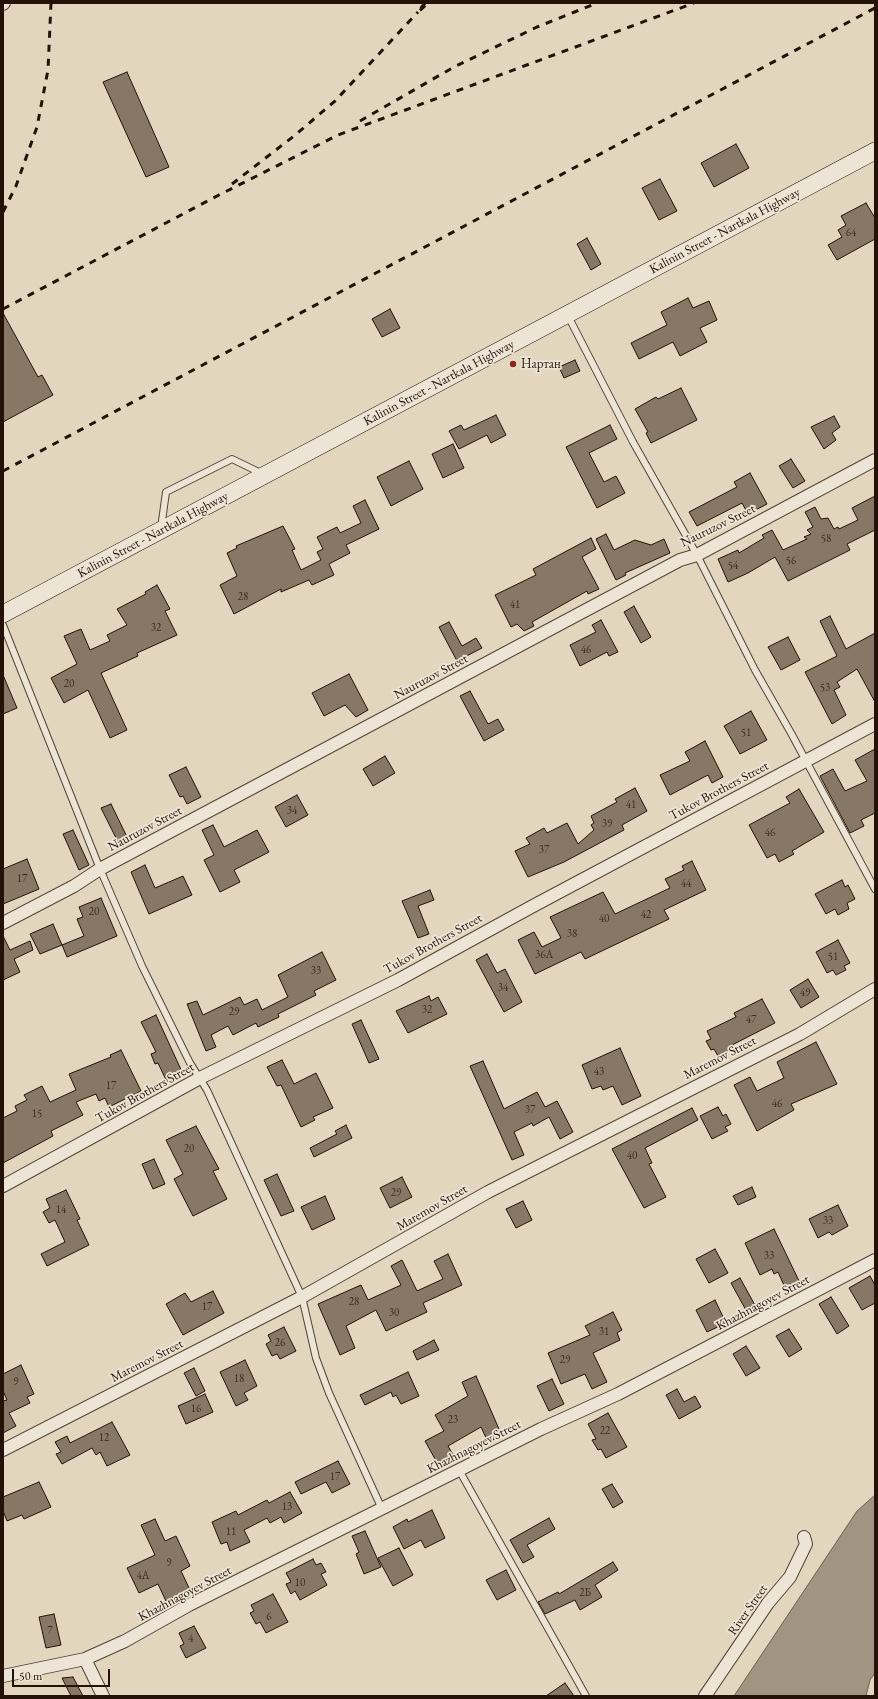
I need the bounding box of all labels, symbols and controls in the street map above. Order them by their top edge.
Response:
street label: Kalinin Street - Nartkala Highway [647,185,803,277]
house number: 64 [846,226,856,240]
street label: Kalinin Street - Nartkala Highway [361,337,517,429]
place label: Нартан [521,356,561,372]
marker: Нартан [508,359,518,369]
street label: Kalinin Street - Nartkala Highway [75,489,231,581]
street label: Nauruzov Street [678,501,758,551]
house number: 58 [821,532,831,546]
house number: 56 [786,554,796,568]
house number: 54 [728,559,738,573]
house number: 28 [238,590,248,604]
house number: 41 [510,598,520,612]
house number: 32 [151,621,161,635]
house number: 46 [581,643,591,657]
street label: Nauruzov Street [391,651,471,703]
house number: 20 [64,677,74,691]
house number: 53 [820,681,830,695]
house number: 51 [741,726,751,740]
street label: Tukov Brothers Street [667,758,771,824]
house number: 41 [626,798,636,812]
street label: Nauruzov Street [105,803,185,855]
house number: 34 [287,804,297,818]
house number: 39 [602,817,612,831]
house number: 46 [765,826,775,840]
house number: 37 [539,843,549,857]
house number: 17 [17,872,27,886]
house number: 44 [681,877,691,891]
house number: 20 [89,905,99,919]
house number: 42 [641,908,651,922]
street label: Tukov Brothers Street [381,910,485,978]
house number: 40 [599,912,609,926]
house number: 38 [567,927,577,941]
house number: 36А [535,948,553,962]
house number: 51 [828,950,838,964]
house number: 33 [311,964,321,978]
house number: 34 [498,981,508,995]
house number: 49 [800,986,810,1000]
house number: 32 [422,1003,432,1017]
house number: 29 [229,1005,239,1019]
house number: 47 [746,1013,756,1027]
street label: Maremov Street [681,1033,759,1083]
street label: Tukov Brothers Street [93,1059,197,1127]
house number: 43 [594,1065,604,1079]
house number: 17 [106,1079,116,1093]
house number: 46 [772,1097,782,1111]
house number: 37 [525,1103,535,1117]
house number: 15 [32,1107,42,1121]
house number: 20 [184,1142,194,1156]
house number: 40 [627,1149,637,1163]
street label: Maremov Street [394,1181,470,1235]
house number: 29 [391,1186,401,1200]
house number: 14 [56,1203,66,1217]
house number: 33 [823,1214,833,1228]
house number: 33 [764,1249,774,1263]
street label: Khazhnagoyev Street [714,1272,812,1334]
house number: 28 [349,1295,359,1309]
house number: 17 [202,1300,212,1314]
house number: 30 [389,1306,399,1320]
house number: 31 [599,1325,609,1339]
street label: Maremov Street [108,1336,186,1386]
house number: 26 [275,1336,285,1350]
house number: 29 [560,1353,570,1367]
house number: 18 [234,1372,244,1386]
house number: 9 [13,1375,19,1389]
house number: 16 [191,1402,201,1416]
house number: 23 [448,1413,458,1427]
street label: Khazhnagoyev Street [424,1417,524,1477]
house number: 22 [600,1424,610,1438]
house number: 12 [99,1431,109,1445]
house number: 17 [330,1470,340,1484]
house number: 13 [282,1500,292,1514]
house number: 11 [226,1525,236,1539]
house number: 9 [166,1556,172,1570]
street label: Khazhnagoyev Street [136,1563,234,1625]
house number: 4А [137,1569,149,1583]
house number: 10 [295,1576,305,1590]
street label: River Street [725,1582,771,1638]
house number: 2Б [579,1586,591,1600]
house number: 6 [266,1610,272,1624]
house number: 7 [47,1624,53,1638]
house number: 4 [188,1632,194,1646]
scale bar [14,1661,112,1687]
text: 50 m [19,1668,42,1684]

